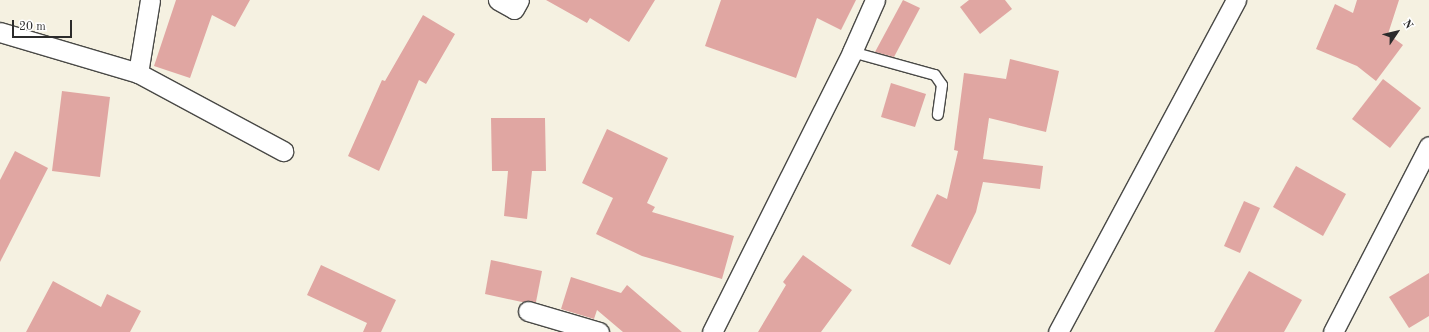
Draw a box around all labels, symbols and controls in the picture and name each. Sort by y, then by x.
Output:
scale bar [14,12,74,38]
north arrow [1377,12,1417,52]
text: N [1400,18,1414,31]
text: 20 m [19,21,46,33]

